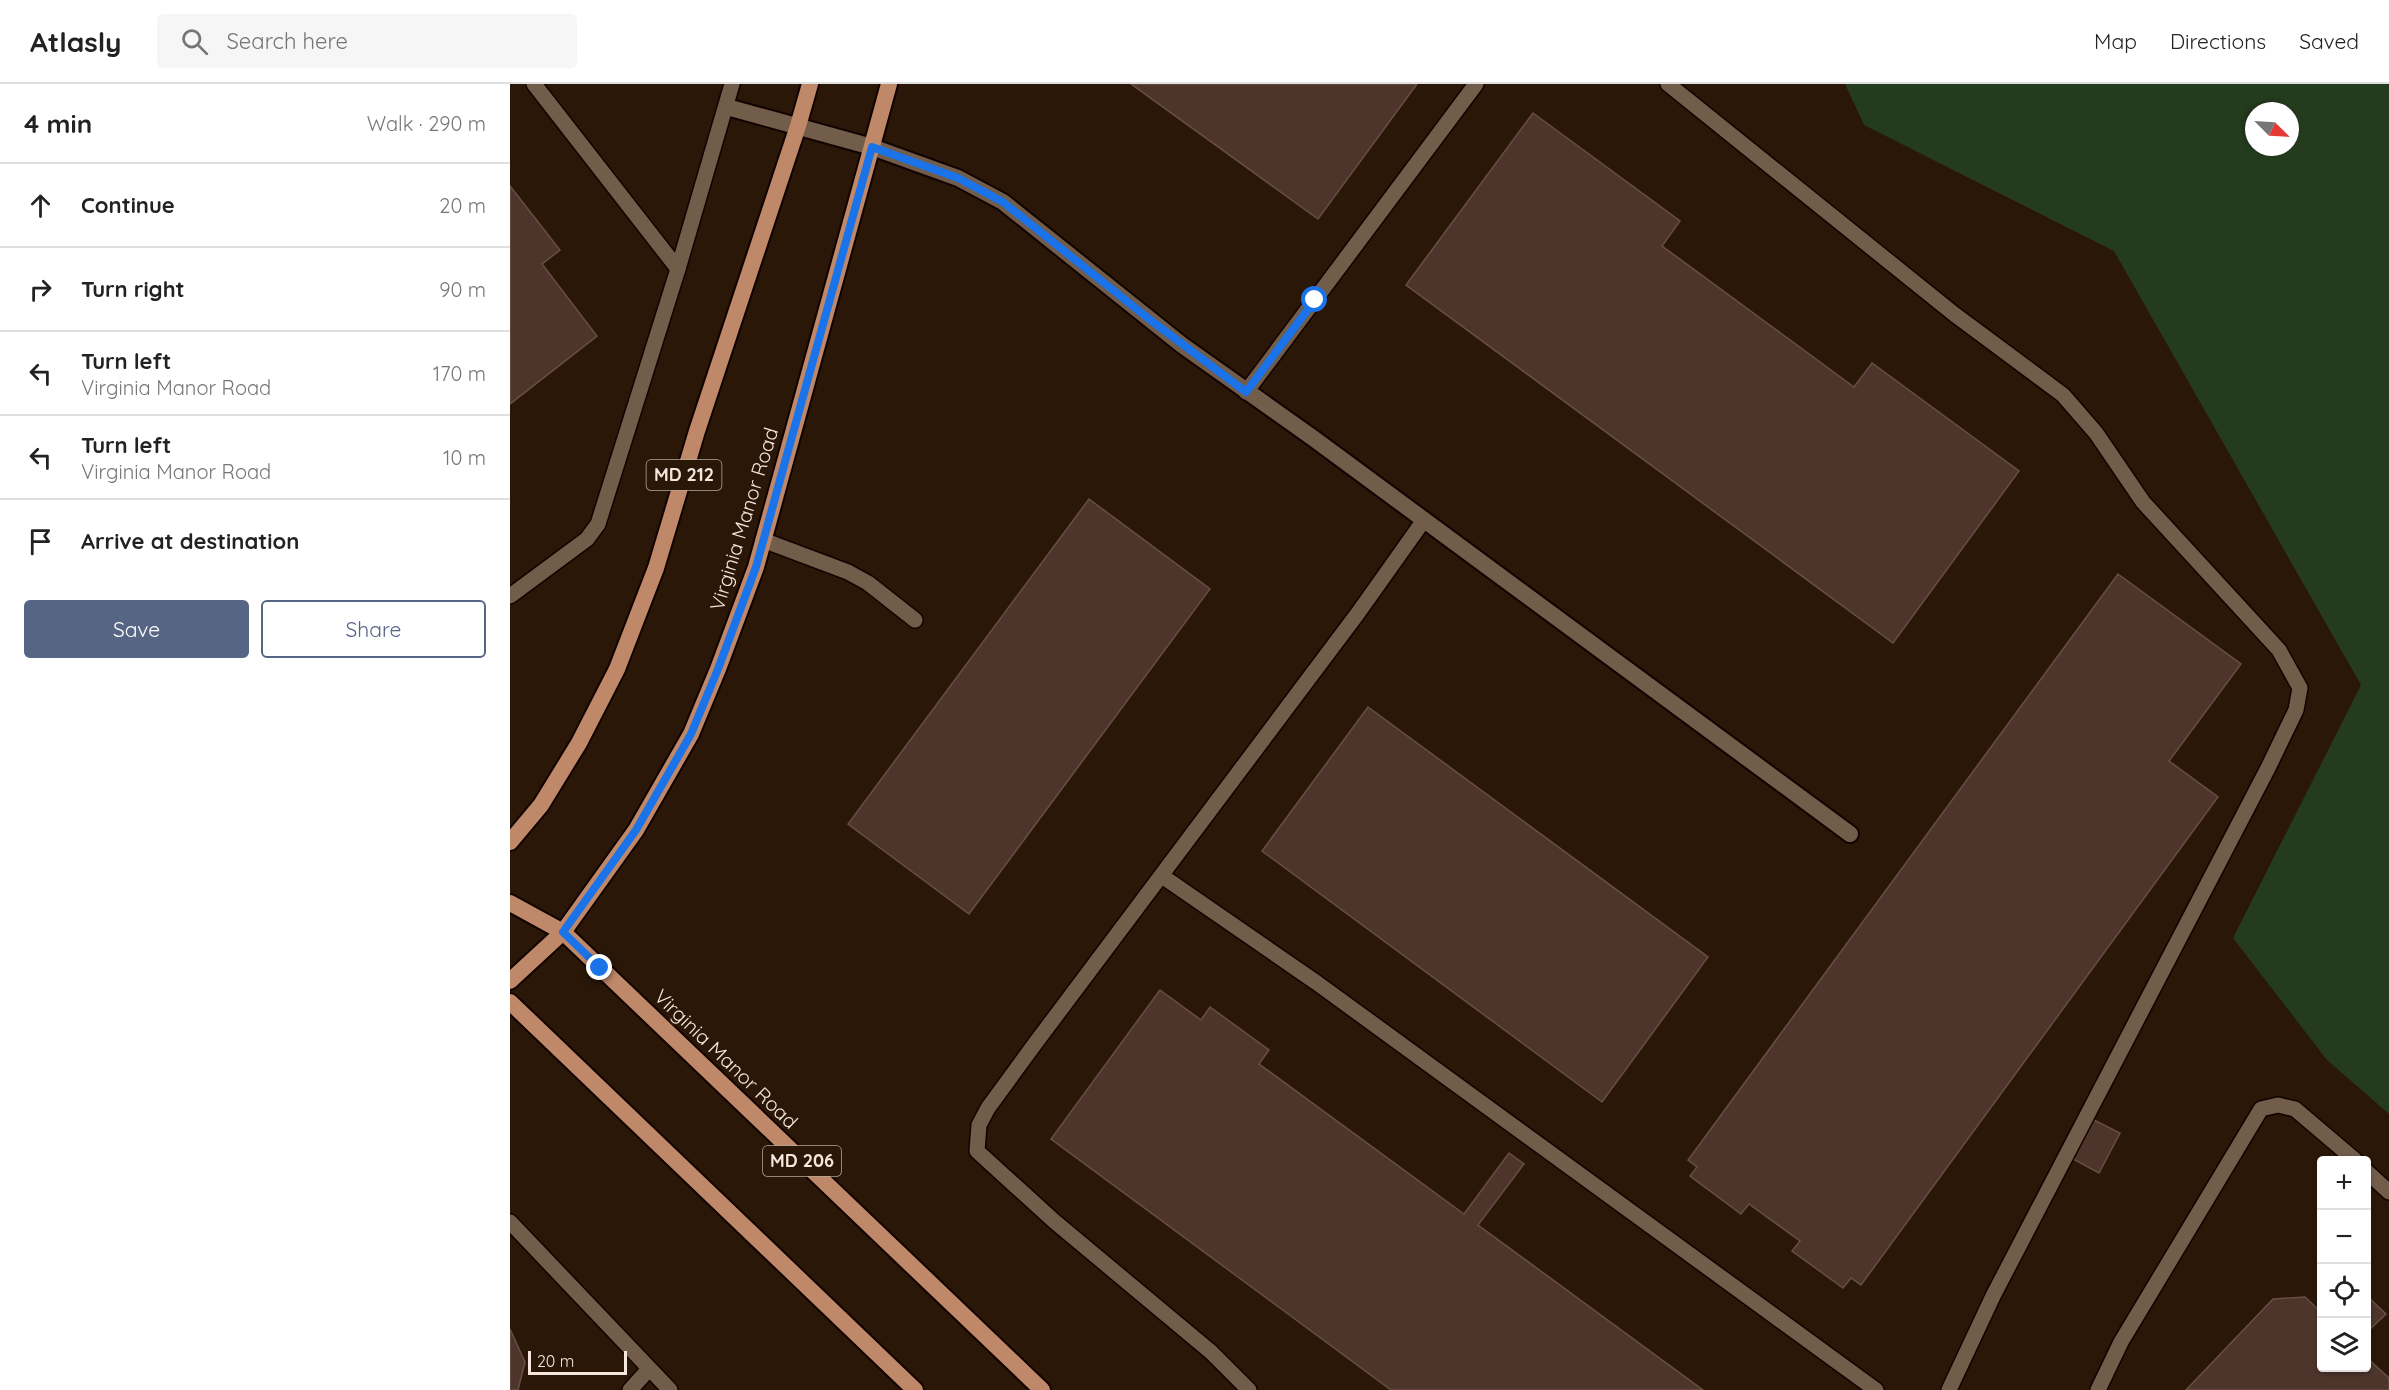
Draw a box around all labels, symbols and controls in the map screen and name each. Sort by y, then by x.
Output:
search box [157,14,577,68]
text: Atlasly [30,24,121,59]
icon: search [178,25,211,58]
text: Search here [226,27,348,55]
text: Map [2094,28,2137,54]
text: Directions [2170,28,2266,54]
text: Saved [2299,28,2359,54]
north arrow [2245,102,2299,156]
text: 4 min [24,107,92,140]
text: Walk · 290 m [367,111,486,136]
icon: ahead [24,189,57,222]
text: Continue [81,191,175,219]
text: 20 m [439,193,486,218]
icon: right [24,273,57,306]
text: Turn right [81,275,185,303]
text: 90 m [439,277,486,302]
route start [1301,286,1327,312]
text: Turn left [81,347,171,375]
icon: left [24,357,57,390]
text: 170 m [433,361,486,386]
text: Virginia Manor Road [81,375,271,400]
street label: Virginia Manor Road [704,424,783,613]
text: Turn left [81,431,171,459]
icon: left [24,441,57,474]
text: 10 m [443,445,486,470]
text: Virginia Manor Road [81,459,271,484]
road number: MD 212 [646,460,722,490]
icon: arrive [24,525,57,558]
text: Arrive at destination [81,527,299,555]
button: Save [24,600,249,658]
button: Share [261,600,486,658]
route end [586,954,612,980]
street label: Virginia Manor Road [649,984,803,1134]
road number: MD 206 [763,1146,841,1176]
map controls [2317,1156,2371,1372]
button: + [2317,1156,2371,1210]
button: − [2317,1210,2371,1264]
button: locate [2317,1264,2371,1318]
button: layers [2317,1318,2371,1372]
scale bar [528,1348,627,1376]
text: 20 m [537,1351,574,1371]

